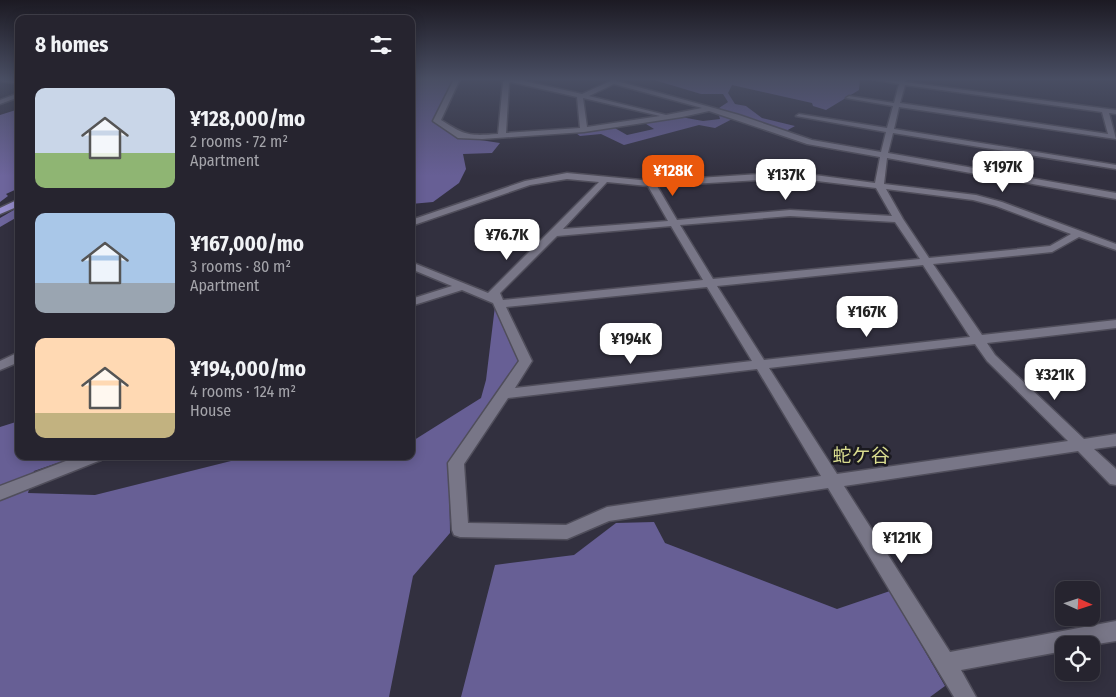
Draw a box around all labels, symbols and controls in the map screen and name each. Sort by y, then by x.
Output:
icon: filters [367,31,395,59]
text: 8 homes [35,32,109,58]
text: ¥128,000/mo [190,106,305,132]
icon: home [75,108,135,168]
text: 2 rooms · 72 m² [190,132,288,151]
pin: ¥197K [968,150,1038,193]
text: Apartment [190,151,259,170]
pin: ¥128K [638,154,708,197]
text: ¥197K [984,157,1022,176]
pin: ¥137K [751,158,821,201]
text: ¥128K [653,161,693,180]
text: ¥137K [767,165,805,184]
pin: ¥76.7K [466,218,548,261]
text: ¥76.7K [486,225,528,244]
text: ¥167,000/mo [190,231,304,257]
icon: home [75,233,135,293]
text: 3 rooms · 80 m² [190,257,291,276]
text: Apartment [190,276,259,295]
pin: ¥167K [832,296,902,338]
text: ¥167K [848,302,886,321]
pin: ¥194K [596,322,666,365]
text: ¥194K [611,329,651,348]
text: ¥194,000/mo [190,356,306,382]
icon: home [75,358,135,418]
pin: ¥321K [1020,358,1090,401]
text: ¥321K [1036,365,1074,384]
text: 4 rooms · 124 m² [190,382,296,401]
text: House [190,401,231,420]
district label: 蛇ケ谷 [832,444,890,467]
pin: ¥121K [867,522,937,564]
text: ¥121K [883,528,921,547]
north arrow [1055,581,1100,626]
map controls [1055,581,1100,681]
button: locate [1055,636,1100,681]

